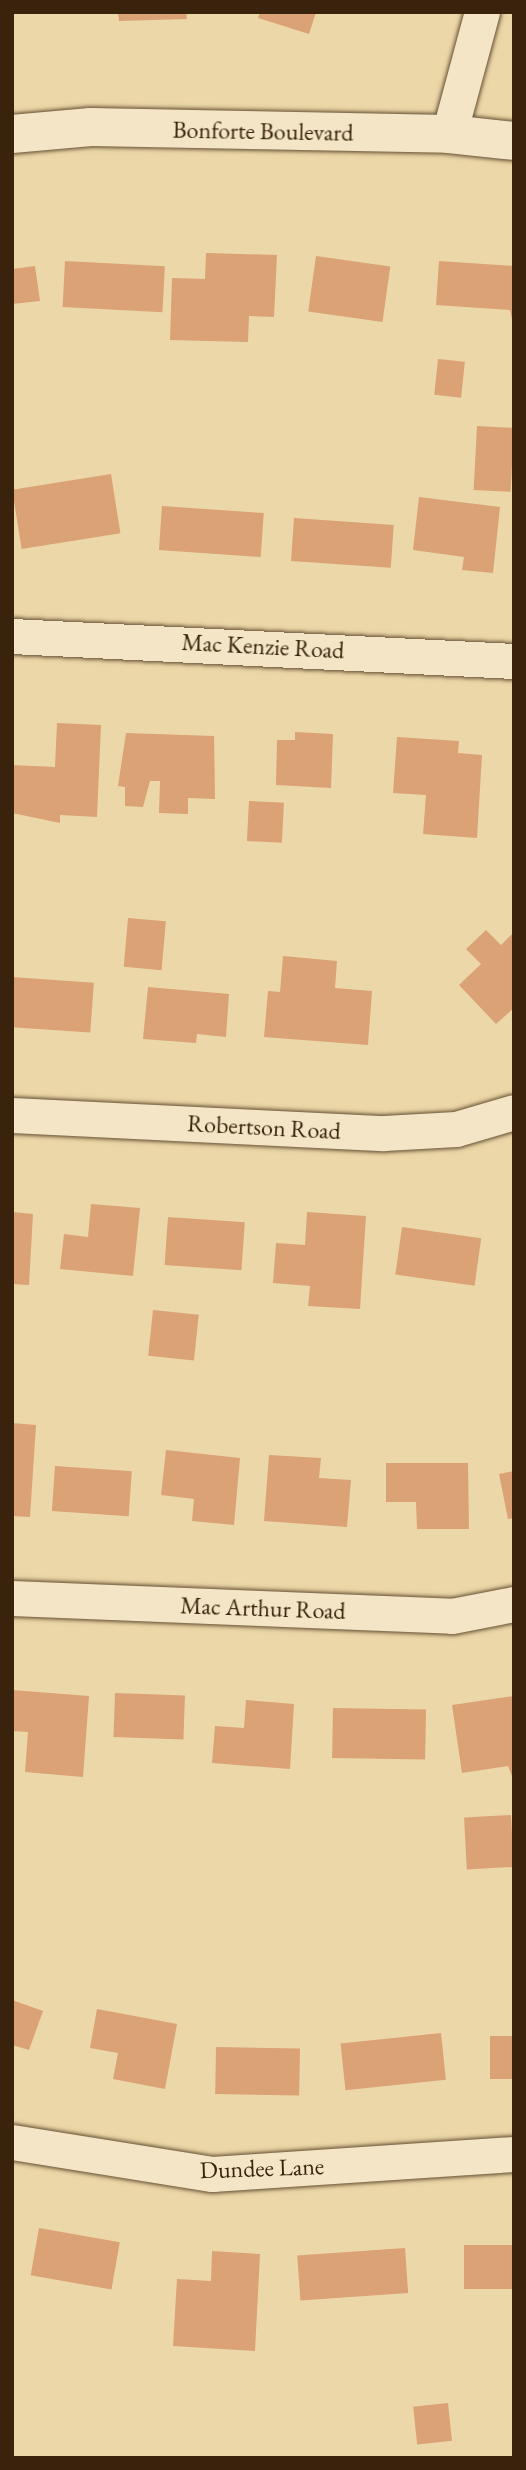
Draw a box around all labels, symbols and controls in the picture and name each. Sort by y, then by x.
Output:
street label: Bonforte Boulevard [172,115,354,147]
street label: Mac Kenzie Road [181,627,345,665]
street label: Robertson Road [187,1109,341,1145]
street label: Mac Arthur Road [180,1591,346,1625]
street label: Dundee Lane [199,2151,325,2185]

